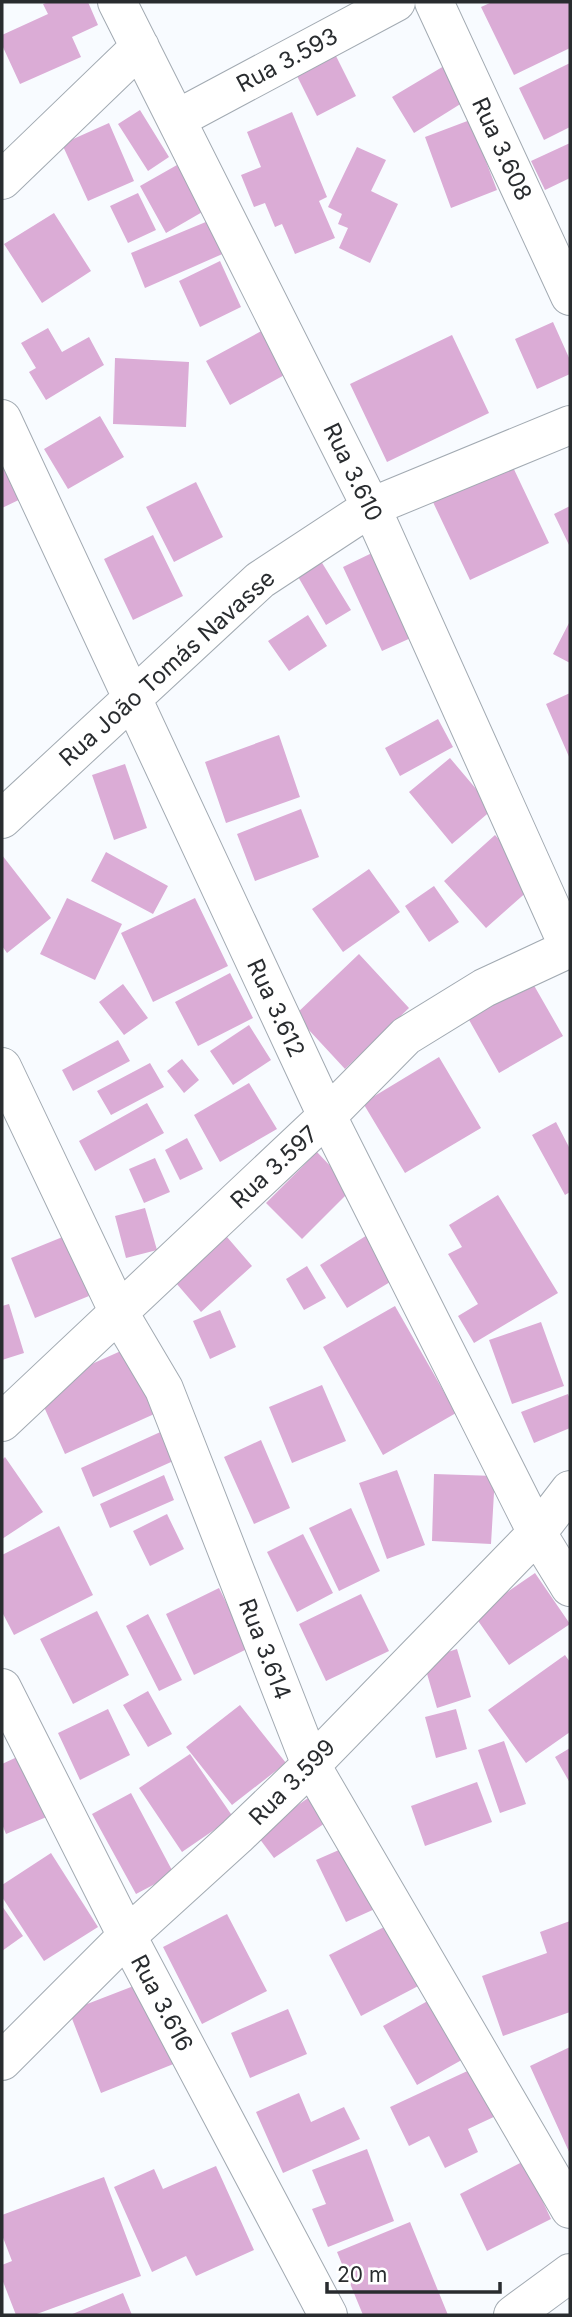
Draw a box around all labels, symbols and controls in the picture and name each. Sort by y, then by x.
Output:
street label: Rua 3.593 [232,22,342,98]
street label: Rua 3.608 [466,93,538,205]
street label: Rua 3.610 [317,418,389,526]
street label: Rua João Tomás Navasse [54,564,280,772]
street label: Rua 3.612 [241,954,311,1062]
street label: Rua 3.597 [225,1120,323,1214]
street label: Rua 3.614 [233,1595,297,1703]
street label: Rua 3.599 [243,1733,341,1831]
street label: Rua 3.616 [125,1950,199,2056]
scale bar [327,2250,500,2294]
text: 20 m [337,2262,387,2287]

